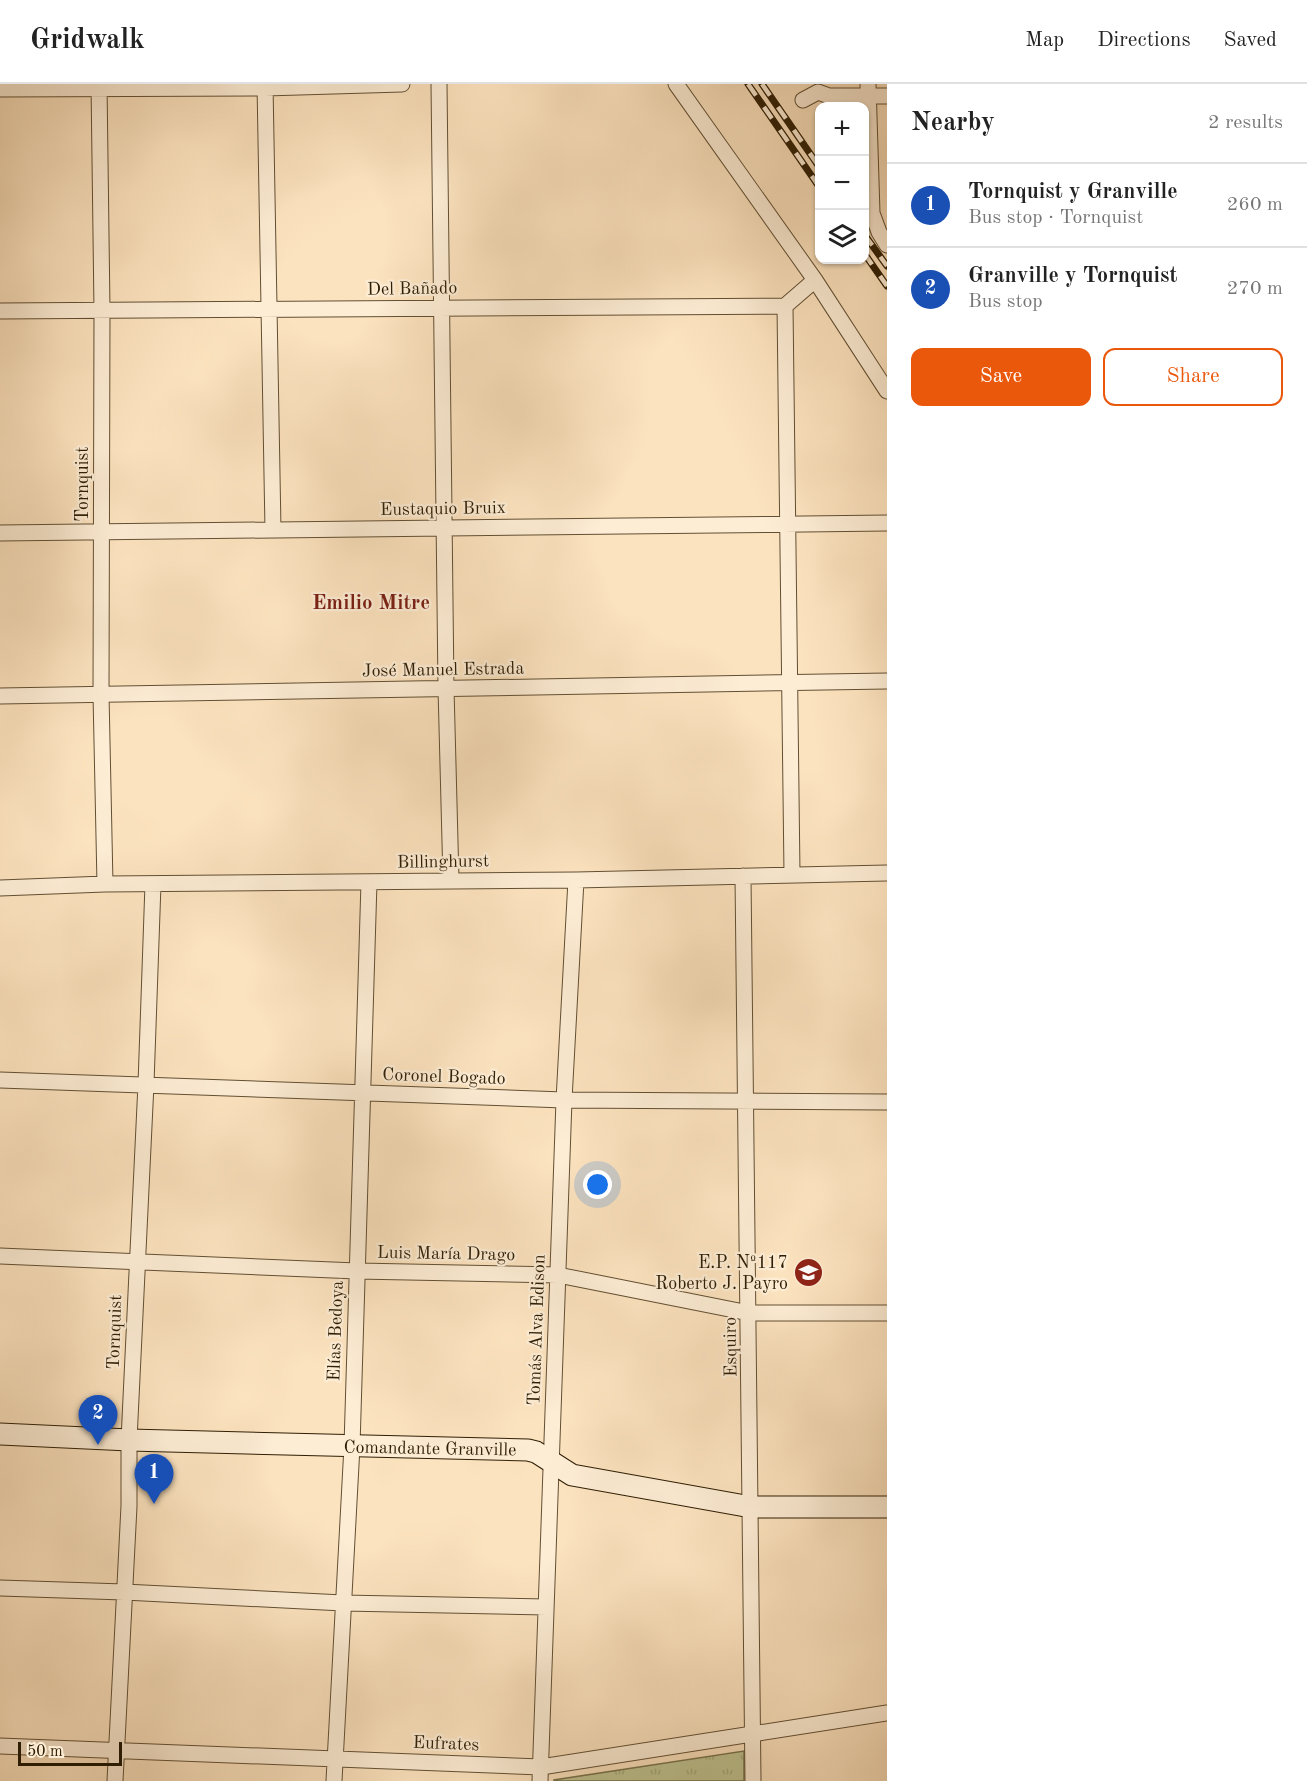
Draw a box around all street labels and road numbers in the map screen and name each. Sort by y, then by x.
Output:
street label: Del Bañado [367,279,457,299]
street label: Tornquist [74,446,92,522]
street label: Eustaquio Bruix [380,499,506,519]
street label: José Manuel Estrada [362,660,524,680]
street label: Billinghurst [397,852,489,872]
street label: Coronel Bogado [382,1066,506,1088]
street label: Luis María Drago [377,1244,515,1264]
street label: Tomás Alva Edison [525,1254,549,1406]
street label: Elías Bedoya [325,1280,347,1382]
street label: Tornquist [105,1294,125,1370]
street label: Esquiro [721,1317,741,1377]
street label: Comandante Granville [343,1438,517,1460]
street label: Eufrates [412,1734,480,1754]

